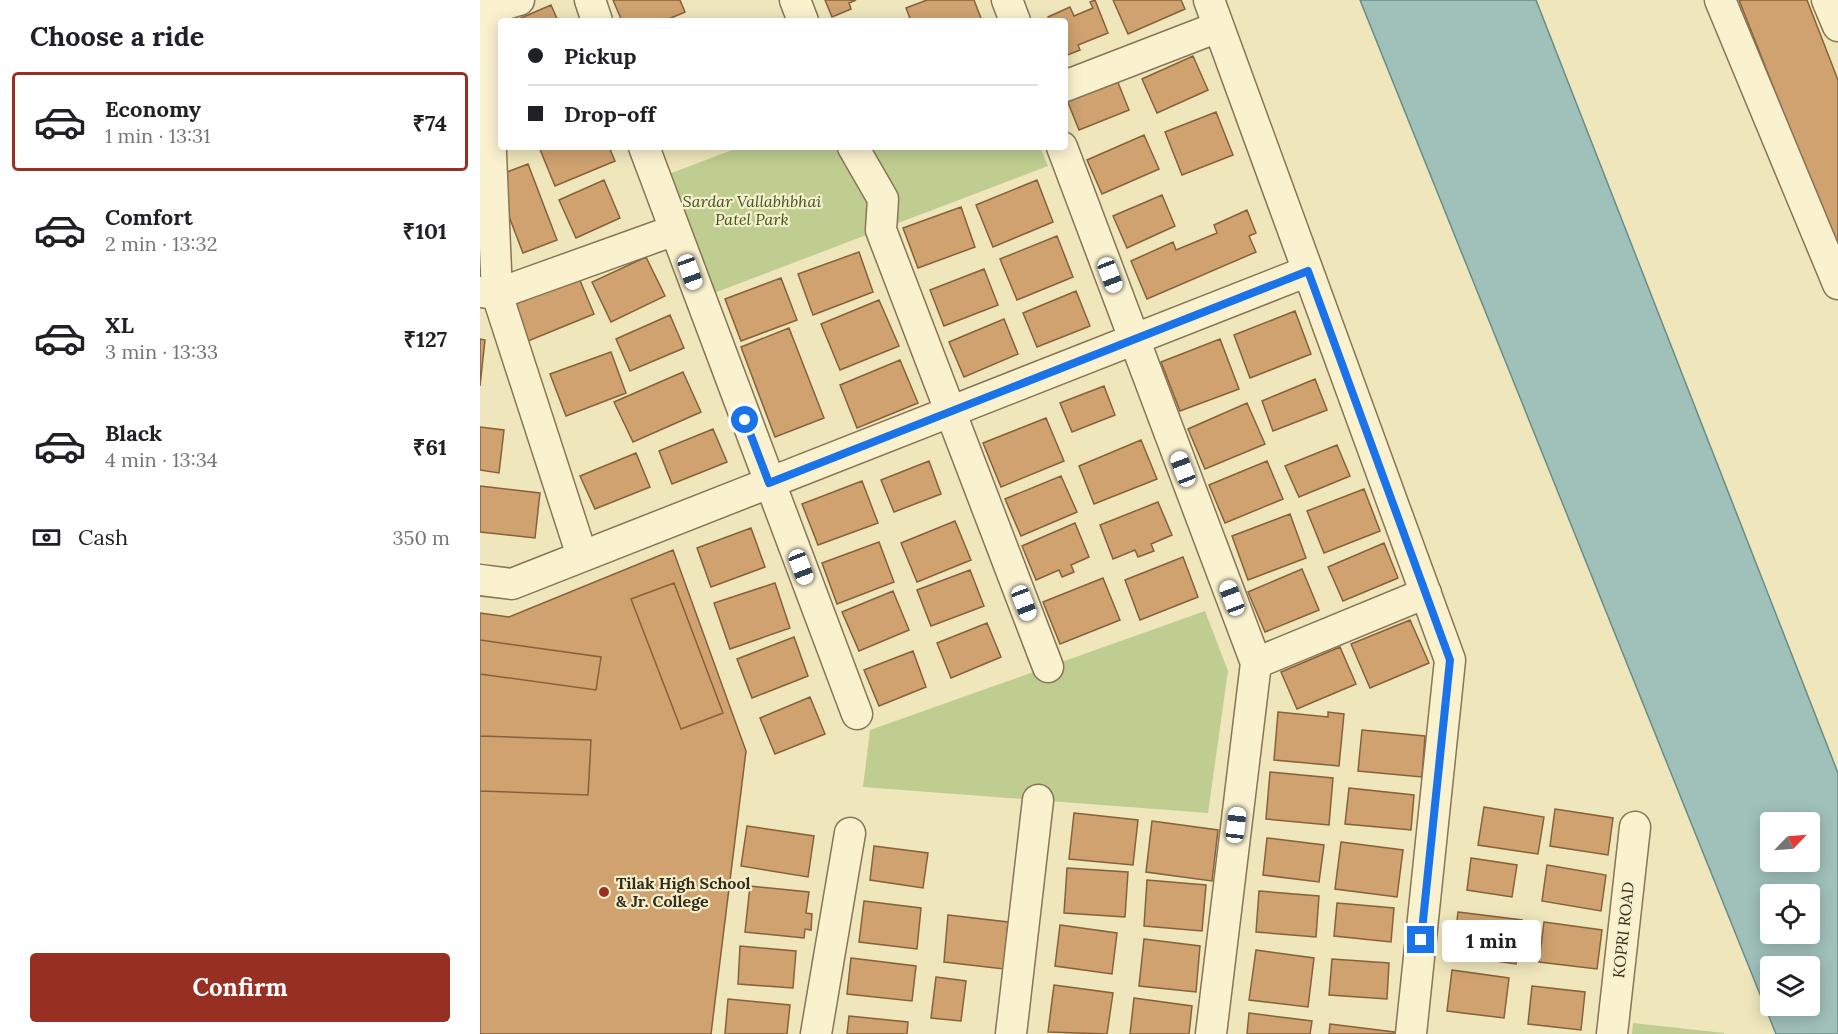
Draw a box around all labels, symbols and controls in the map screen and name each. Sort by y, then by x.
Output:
text: Choose a ride [30,19,204,53]
text: Pickup [564,42,637,70]
icon: car [33,95,87,149]
text: Economy [105,95,201,123]
text: Drop-off [564,100,656,128]
text: ₹74 [412,109,447,137]
text: 1 min · 13:31 [105,123,211,148]
park label: Sardar Vallabhbhai Patel Park [683,191,821,229]
icon: car [33,203,87,257]
text: Comfort [105,203,193,231]
text: ₹101 [403,217,447,245]
text: 2 min · 13:32 [105,231,217,256]
car [675,252,705,292]
car [1095,255,1125,295]
icon: car [33,311,87,365]
text: XL [105,311,134,339]
text: ₹127 [403,325,447,353]
text: 3 min · 13:33 [105,339,218,364]
route start [731,406,758,433]
icon: car [33,419,87,473]
text: Black [105,419,162,447]
text: ₹61 [413,433,447,461]
text: 4 min · 13:34 [105,447,218,472]
car [1168,449,1198,489]
icon: cash [30,521,63,554]
text: Cash [78,523,128,551]
text: 350 m [392,525,450,550]
car [786,547,816,587]
car [1217,578,1247,618]
car [1009,583,1039,623]
car [1225,806,1247,844]
north arrow [1760,812,1820,872]
map controls [1760,812,1820,1016]
place label: Tilak High School & Jr. College [616,873,750,911]
street label: KOPRI ROAD [1608,881,1638,979]
button: locate [1760,884,1820,944]
marker: Tilak High School & Jr. College [597,885,611,899]
callout: 1 min [1442,919,1541,961]
route end [1407,926,1434,953]
text: 1 min [1466,928,1517,953]
button: Confirm [30,953,450,1022]
button: layers [1760,956,1820,1016]

